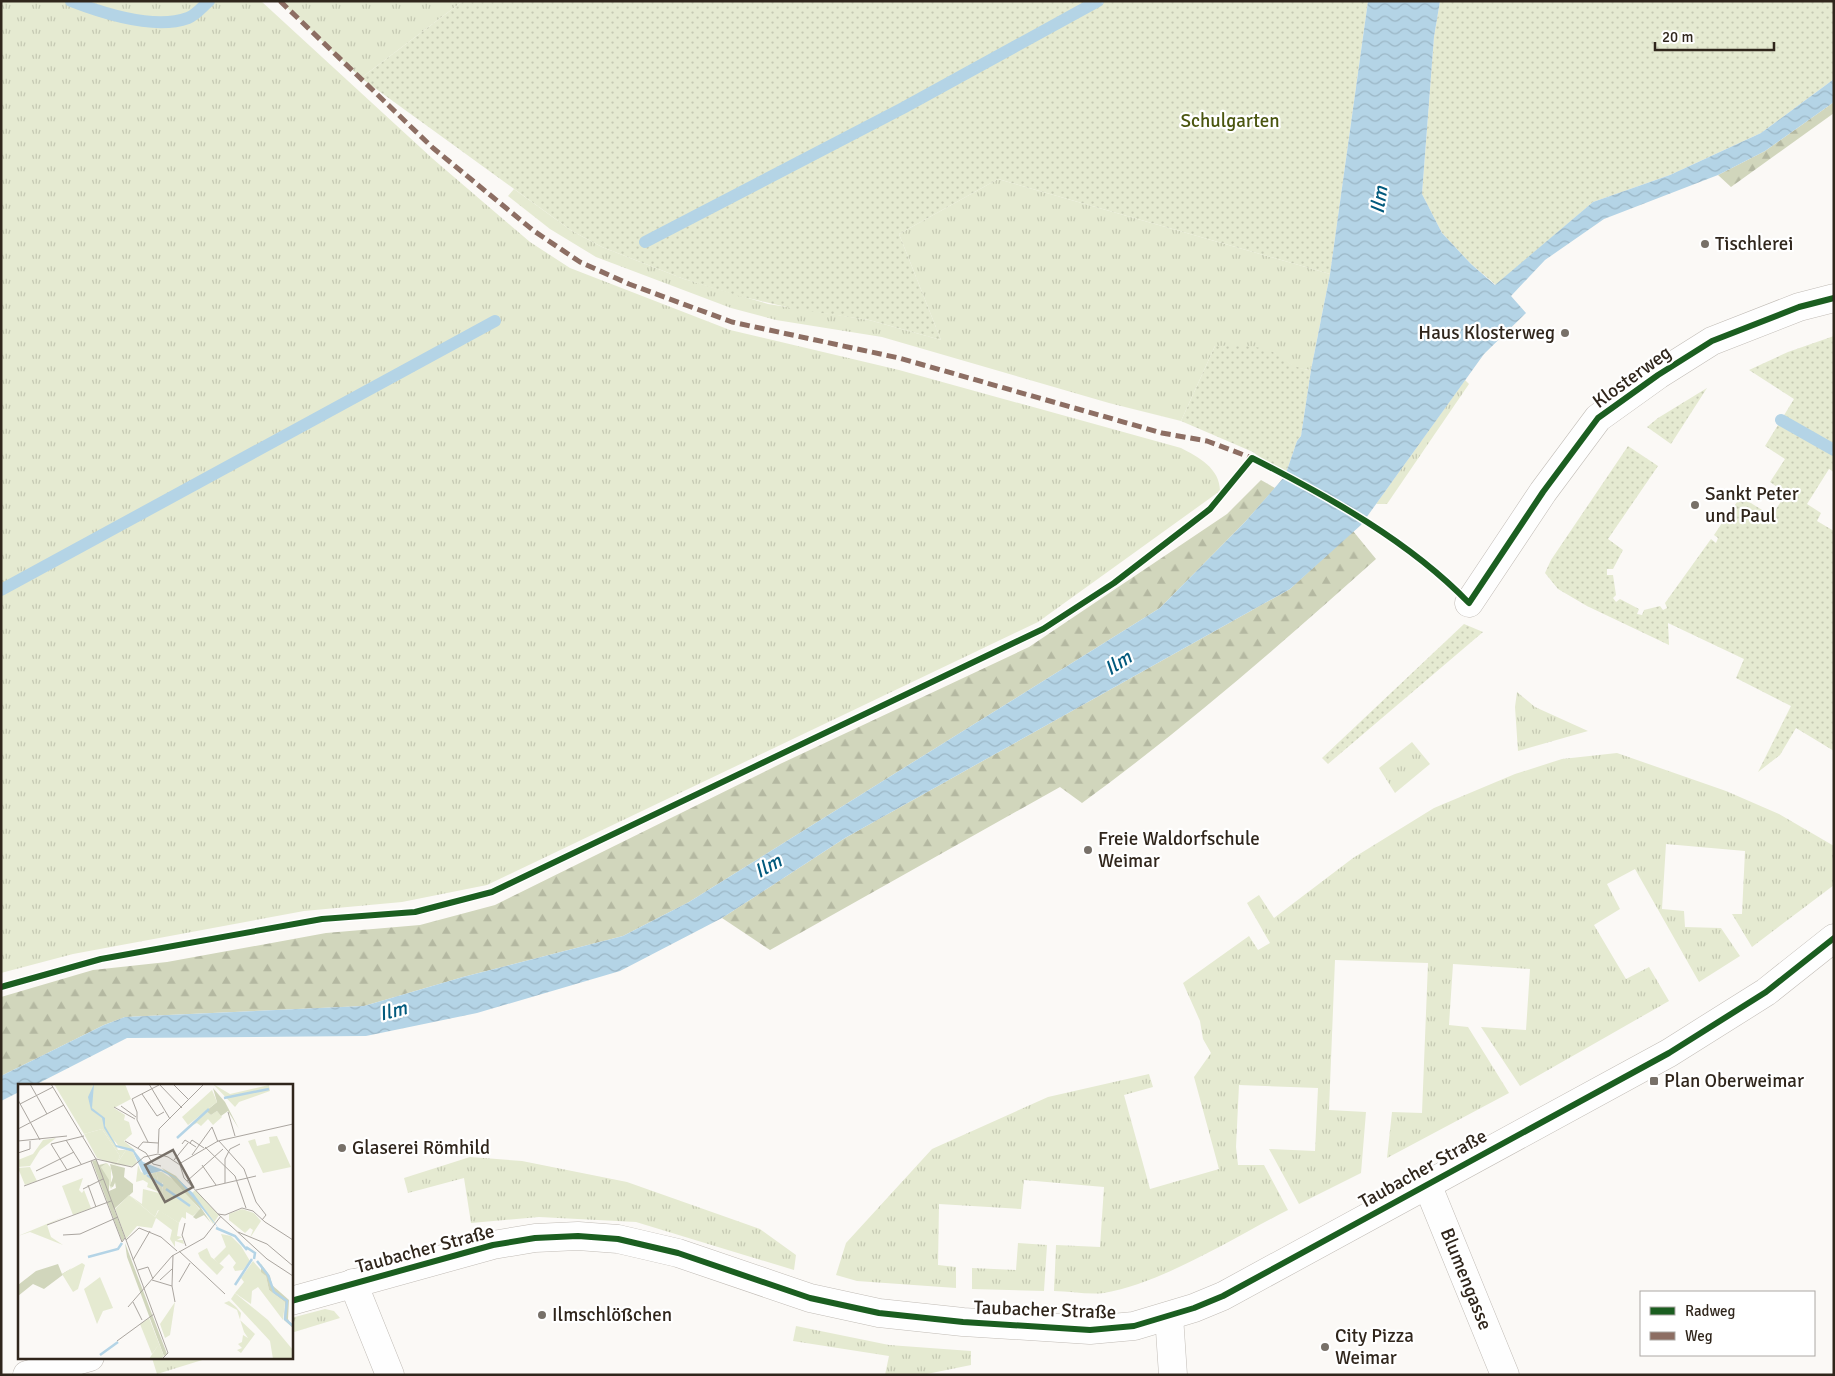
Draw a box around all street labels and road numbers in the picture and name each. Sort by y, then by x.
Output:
street label: Klosterweg [1588,340,1676,414]
street label: Taubacher Straße [1355,1124,1491,1214]
street label: Taubacher Straße [353,1219,497,1279]
street label: Blumengasse [1435,1224,1497,1334]
street label: Taubacher Straße [973,1296,1117,1324]

